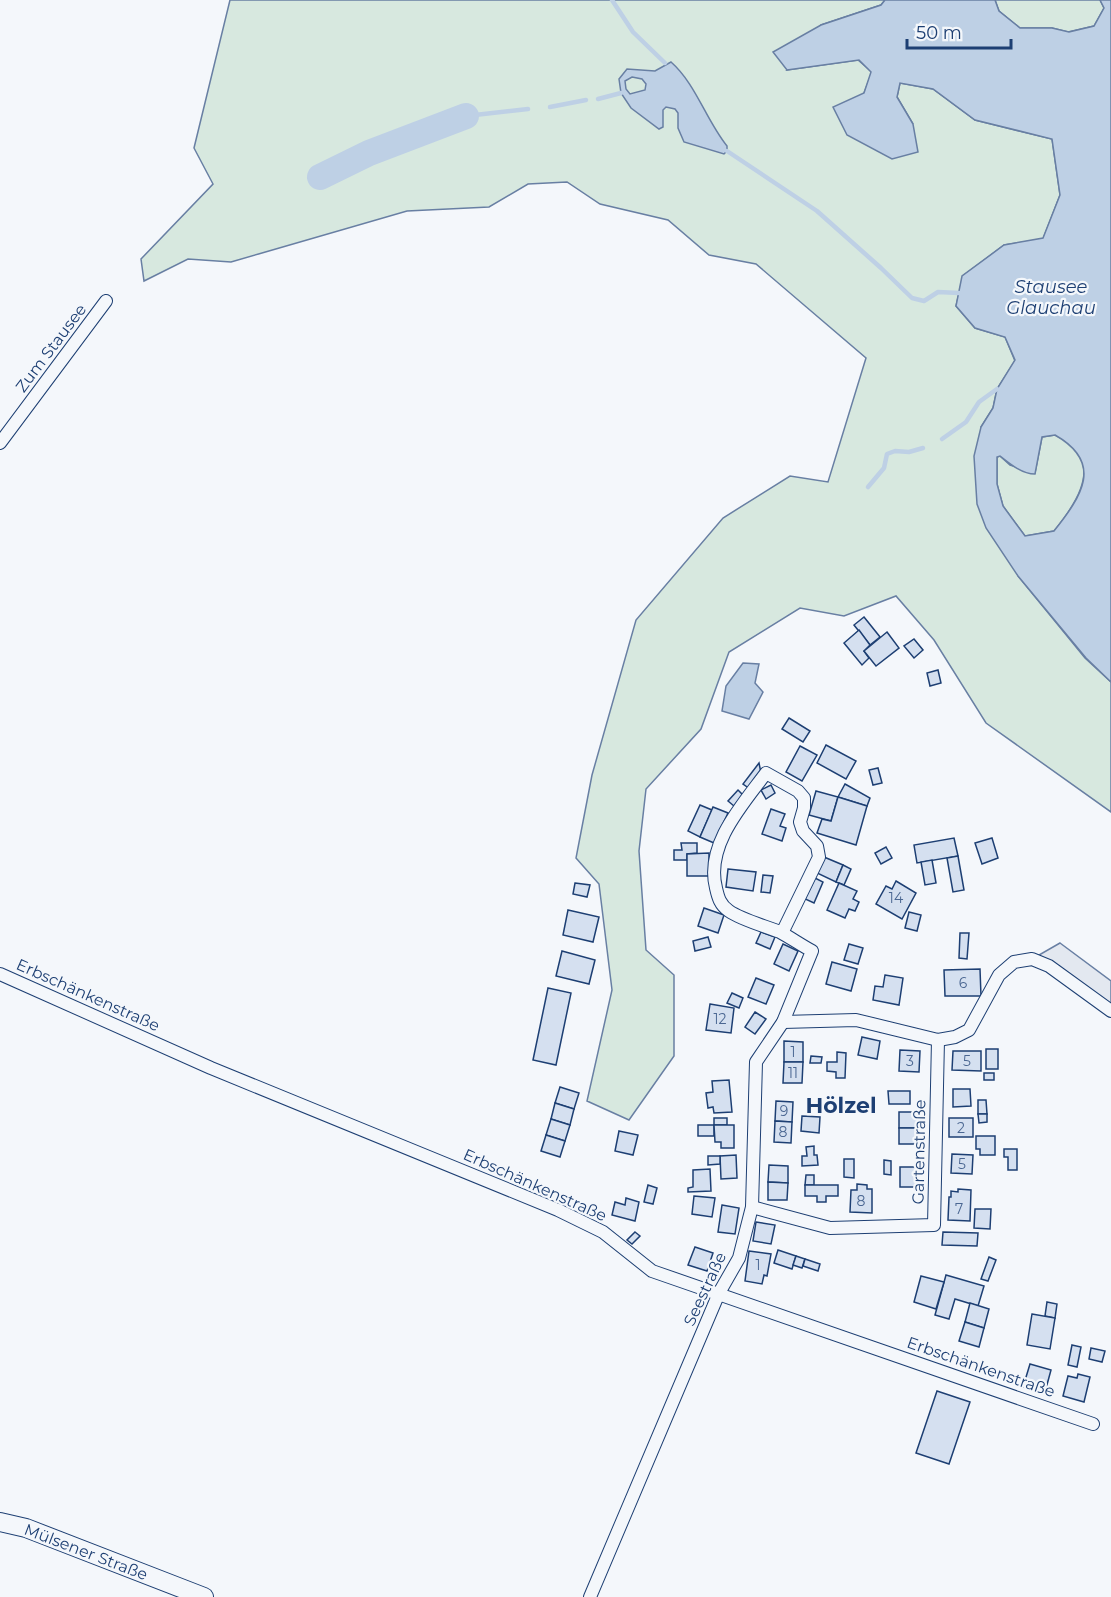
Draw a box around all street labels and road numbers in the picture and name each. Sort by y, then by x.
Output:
street label: Zum Stausee [12,300,90,396]
street label: Erbschänkenstraße [13,955,163,1035]
street label: Gartenstraße [909,1099,929,1205]
street label: Erbschänkenstraße [460,1145,610,1225]
street label: Seestraße [680,1249,730,1329]
street label: Erbschänkenstraße [905,1333,1057,1401]
street label: Mülsener Straße [22,1520,150,1584]

